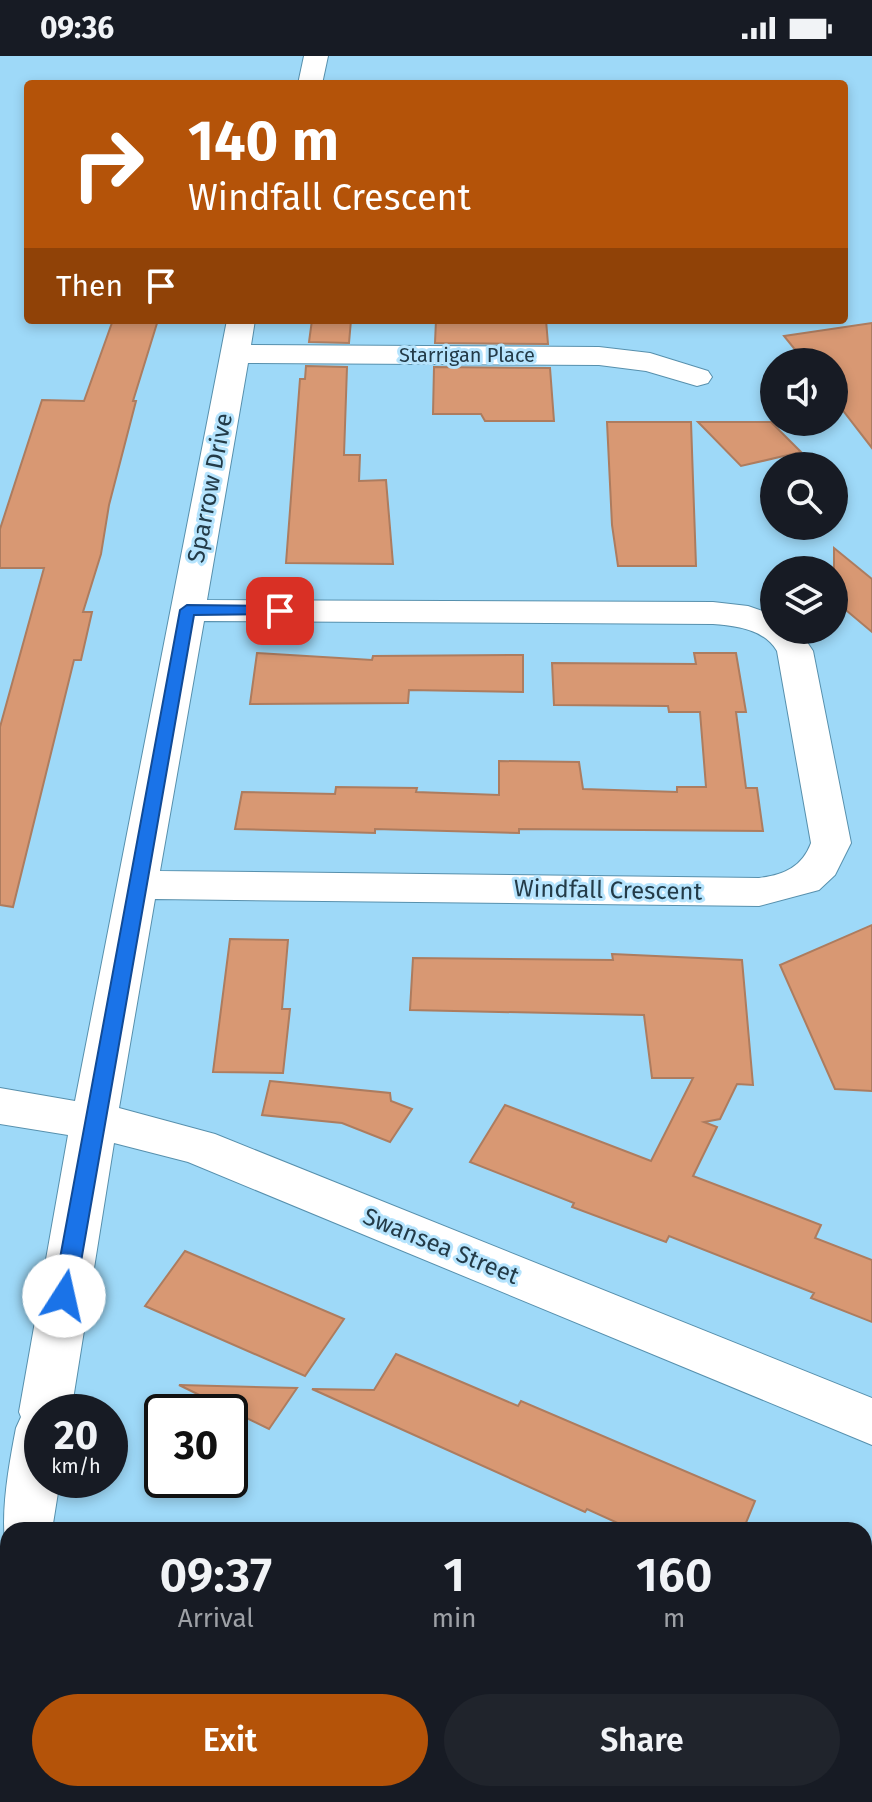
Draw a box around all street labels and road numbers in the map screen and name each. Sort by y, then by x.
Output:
street label: Starrigan Place [399,343,535,367]
street label: Sparrow Drive [182,411,238,565]
street label: Windfall Crescent [514,874,703,906]
street label: Swansea Street [359,1202,523,1290]

